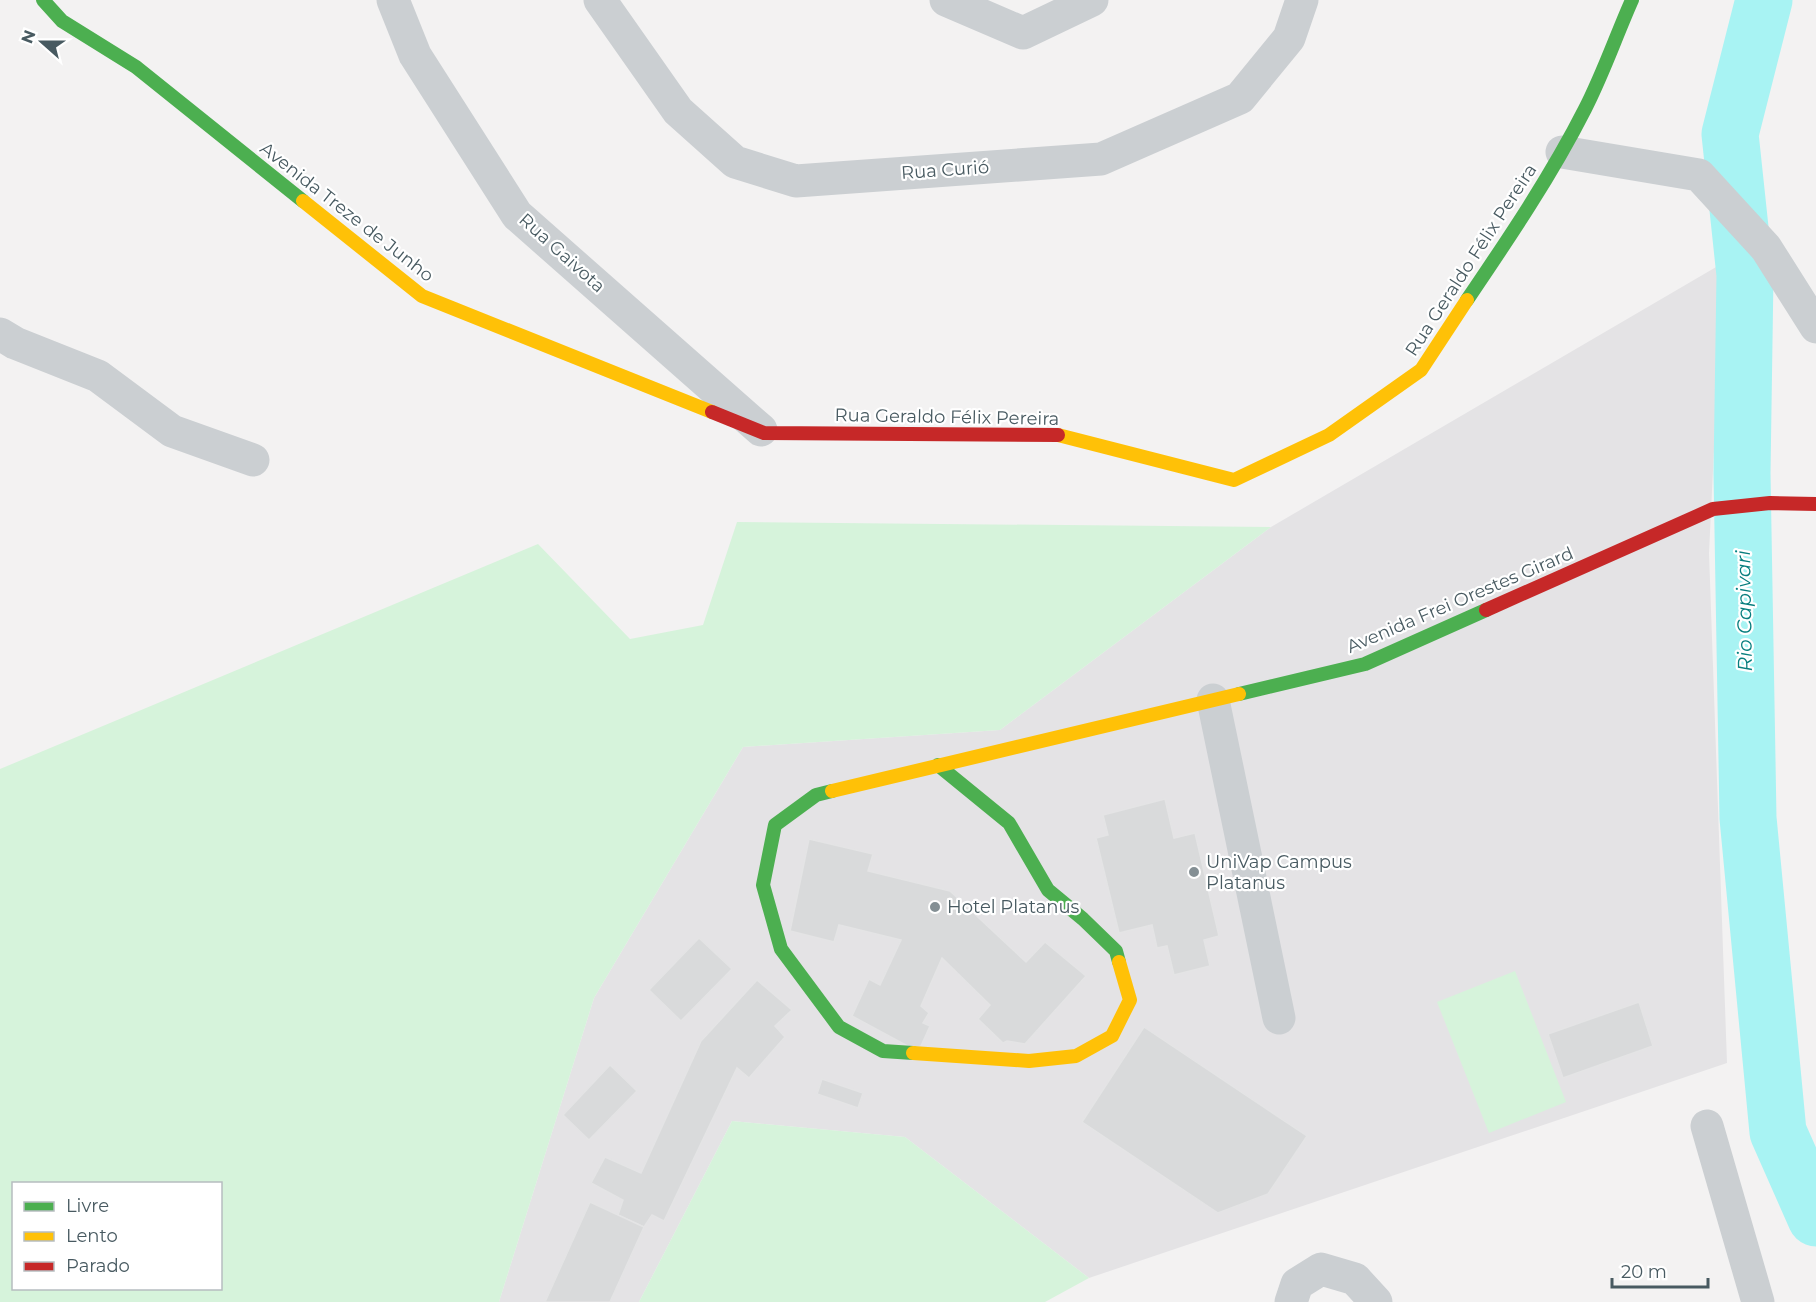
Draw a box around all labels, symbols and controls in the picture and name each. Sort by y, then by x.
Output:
north arrow [12,12,72,72]
text: N [17,27,40,46]
street label: Avenida Treze de Junho [256,137,438,287]
street label: Rua Curió [900,156,990,184]
street label: Rua Geraldo Félix Pereira [1401,160,1541,360]
street label: Rua Gaivota [514,209,610,297]
street label: Rua Geraldo Félix Pereira [834,404,1060,430]
street label: Avenida Frei Orestes Girard [1343,542,1577,658]
water label: Rio Capivari [1731,549,1757,672]
place label: UniVap Campus Platanus [1206,851,1352,894]
marker: UniVap Campus Platanus [1187,865,1201,879]
place label: Hotel Platanus [947,896,1080,918]
marker: Hotel Platanus [928,900,942,914]
legend [12,1182,222,1290]
text: Livre [66,1195,109,1217]
text: Lento [66,1225,118,1247]
scale bar [1612,1251,1708,1289]
text: Parado [66,1255,130,1277]
text: 20 m [1621,1261,1667,1283]

